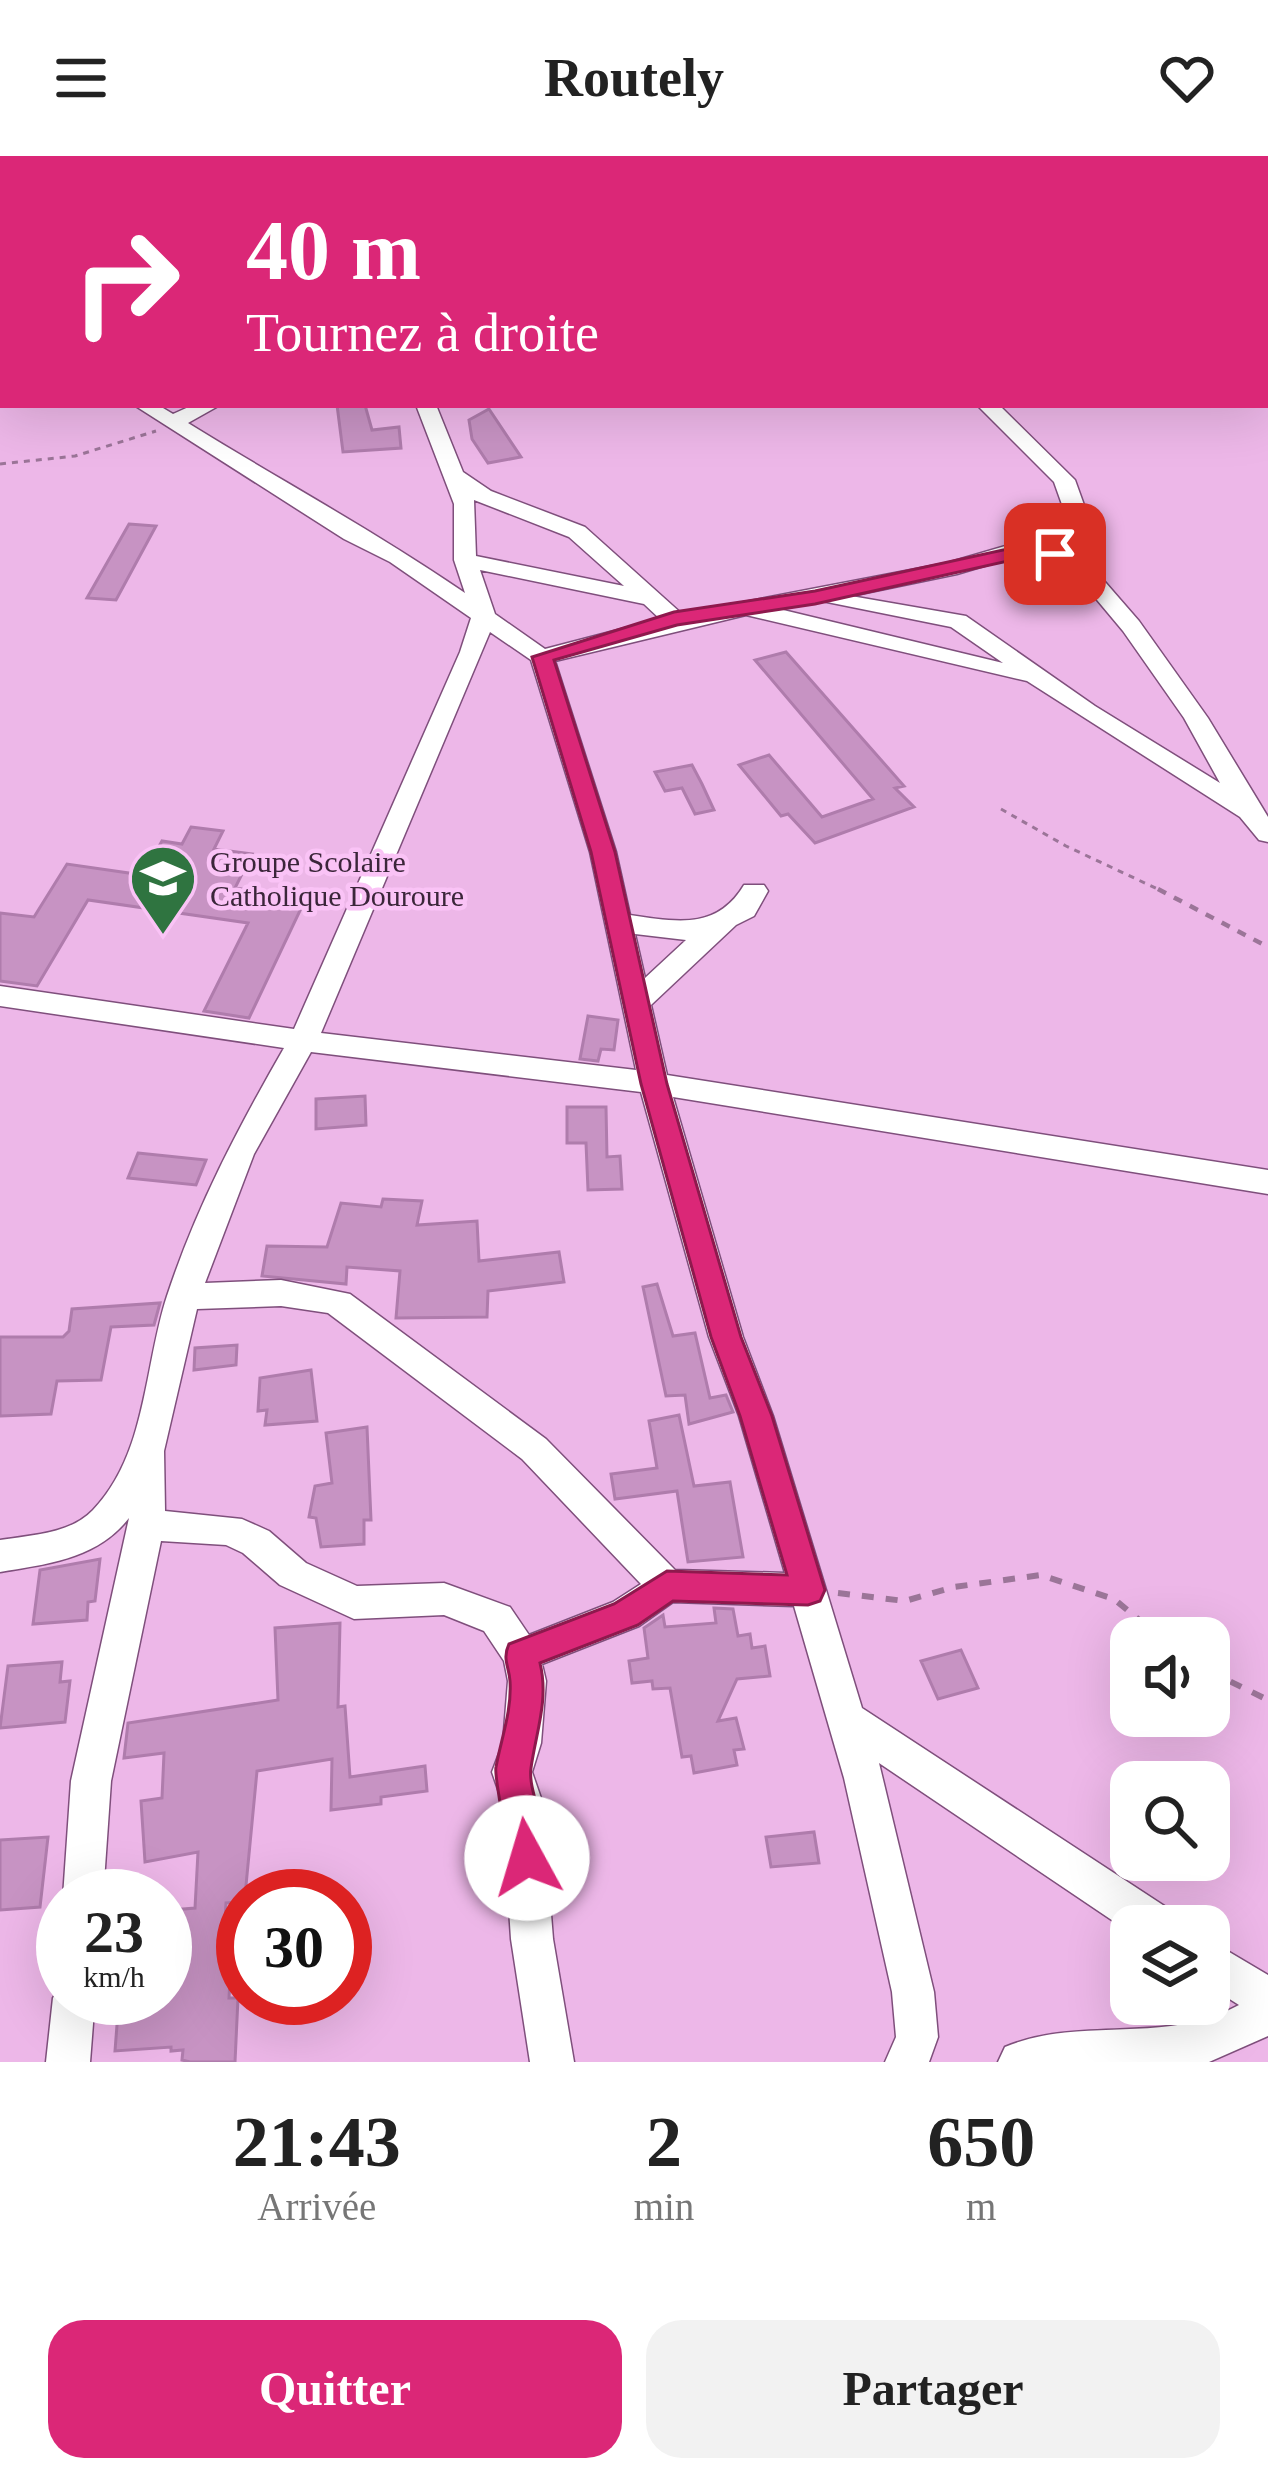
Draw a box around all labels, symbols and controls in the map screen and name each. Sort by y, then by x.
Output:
icon: menu [48,45,114,111]
icon: heart [1154,45,1220,111]
text: Routely [544,48,724,108]
icon: right [48,204,204,360]
text: 40 m [246,204,421,297]
text: Tournez à droite [246,303,599,363]
pin [1004,503,1106,605]
icon: arrive [1022,521,1088,587]
school or university icon: Groupe Scolaire Catholique Douroure [128,843,198,937]
place label: Groupe Scolaire Catholique Douroure [210,845,464,912]
map controls [1110,1617,1230,2025]
button: sound [1110,1617,1230,1737]
button: search [1110,1761,1230,1881]
position arrow [464,1795,590,1921]
speed limit sign: 30 [216,1869,372,2025]
text: 23 [84,1899,144,1965]
button: layers [1110,1905,1230,2025]
text: km/h [83,1960,145,1993]
text: 21:43 [233,2102,401,2182]
text: 2 [646,2102,682,2182]
text: 650 [927,2102,1035,2182]
text: Arrivée [257,2185,376,2228]
text: min [634,2185,694,2228]
text: m [966,2185,996,2228]
button: Quitter [48,2320,622,2458]
button: Partager [646,2320,1220,2458]

